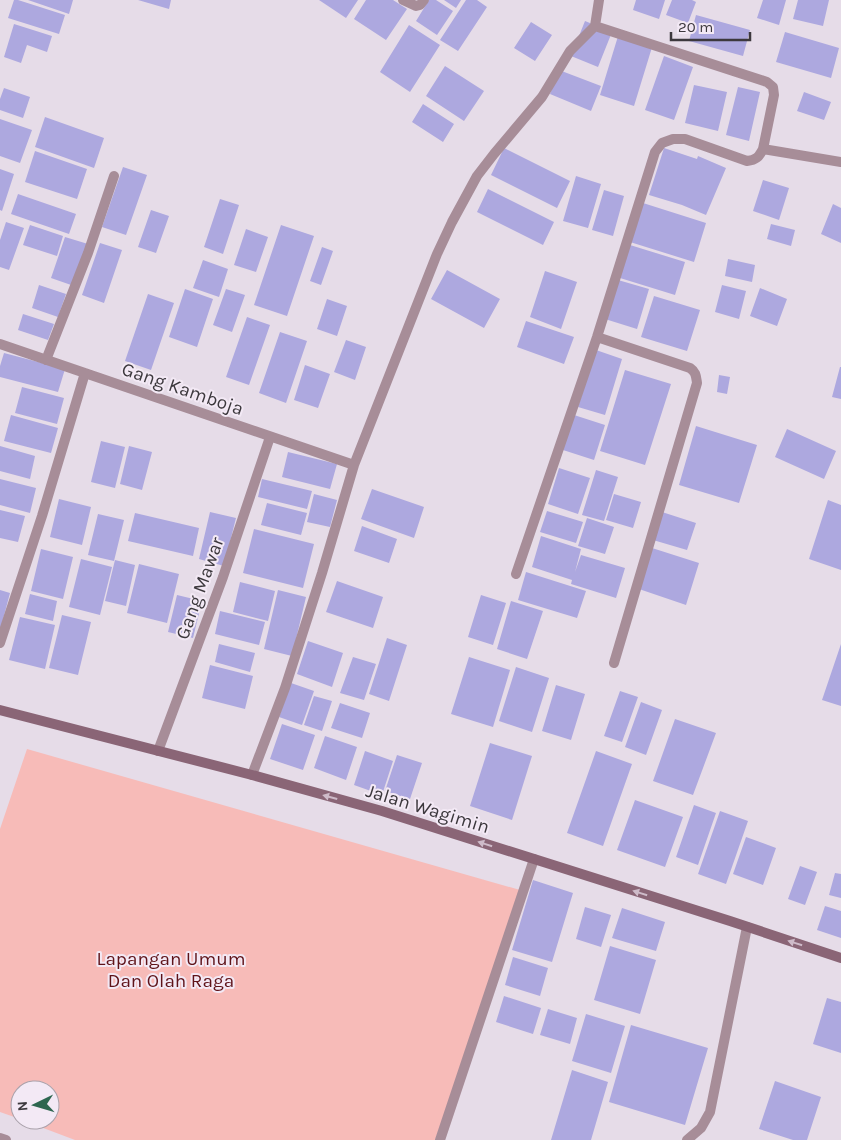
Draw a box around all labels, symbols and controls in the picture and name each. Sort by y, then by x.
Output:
scale bar [671,10,750,42]
text: 20 m [678,18,713,36]
street label: Gang Kamboja [119,358,246,420]
street label: Gang Mawar [171,534,229,642]
street label: Jalan Wagimin [363,780,492,838]
one-way arrow [322,792,337,800]
one-way arrow [477,840,492,848]
one-way arrow [632,888,647,896]
one-way arrow [787,939,802,946]
park label: Lapangan Umum Dan Olah Raga [97,948,246,992]
north arrow [10,1080,60,1130]
text: N [14,1100,31,1112]

